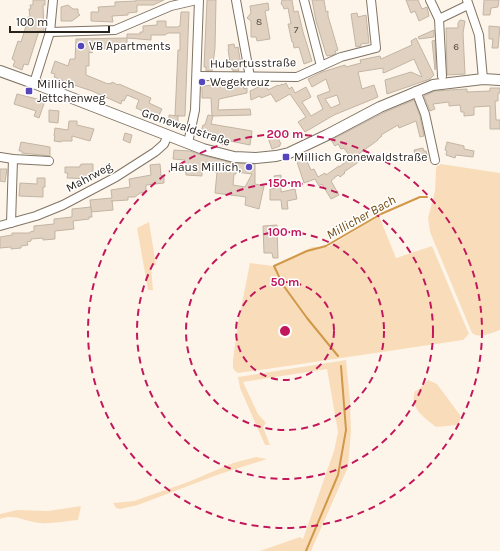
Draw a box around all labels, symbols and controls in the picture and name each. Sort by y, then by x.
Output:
scale bar [10,8,109,34]
text: 100 m [16,15,48,29]
house number: 8 [256,16,262,28]
house number: 7 [294,24,299,36]
place label: VB Apartments [89,39,171,53]
marker: VB Apartments [76,41,86,51]
house number: 6 [453,41,459,53]
street label: Hubertusstraße [210,55,296,71]
place label: Wegekreuz [210,75,270,89]
place label: Millich Jettchenweg [37,77,106,105]
marker: Wegekreuz [197,77,207,87]
marker: Millich Jettchenweg [24,86,34,96]
street label: Gronewaldstraße [140,105,232,149]
text: 200 m [267,127,303,141]
place label: Millich Gronewaldstraße [294,150,427,164]
marker: Millich Gronewaldstraße [281,152,291,162]
street label: Mahrweg [64,159,115,195]
place label: Haus Millich, [170,160,241,174]
marker: Haus Millich, [244,162,254,172]
text: 150 m [268,176,302,190]
water label: Millicher Bach [324,192,398,242]
text: 100 m [268,225,302,239]
text: 50 m [271,275,300,289]
centre of rings [278,324,292,338]

